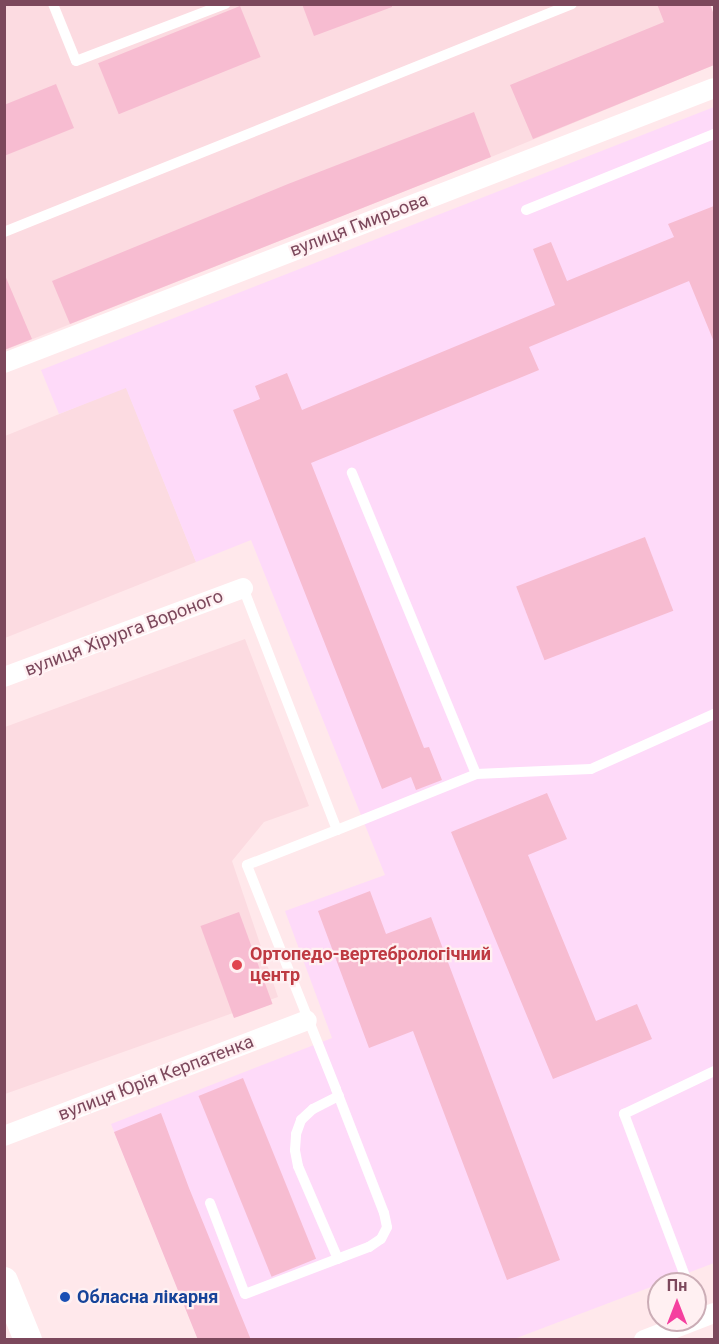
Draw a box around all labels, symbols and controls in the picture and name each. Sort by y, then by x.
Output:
street label: вулиця Гмирьова [287,189,431,261]
street label: вулиця Хірурга Вороного [22,585,226,681]
place label: Ортопедо-вертебрологічний центр [250,944,491,986]
marker: Ортопедо-вертебрологічний центр [228,956,246,974]
street label: вулиця Юрія Керпатенка [55,1031,257,1125]
north arrow [647,1272,707,1332]
text: Пн [667,1276,687,1295]
place label: Обласна лікарня [77,1286,218,1308]
marker: Обласна лікарня [58,1290,72,1304]

